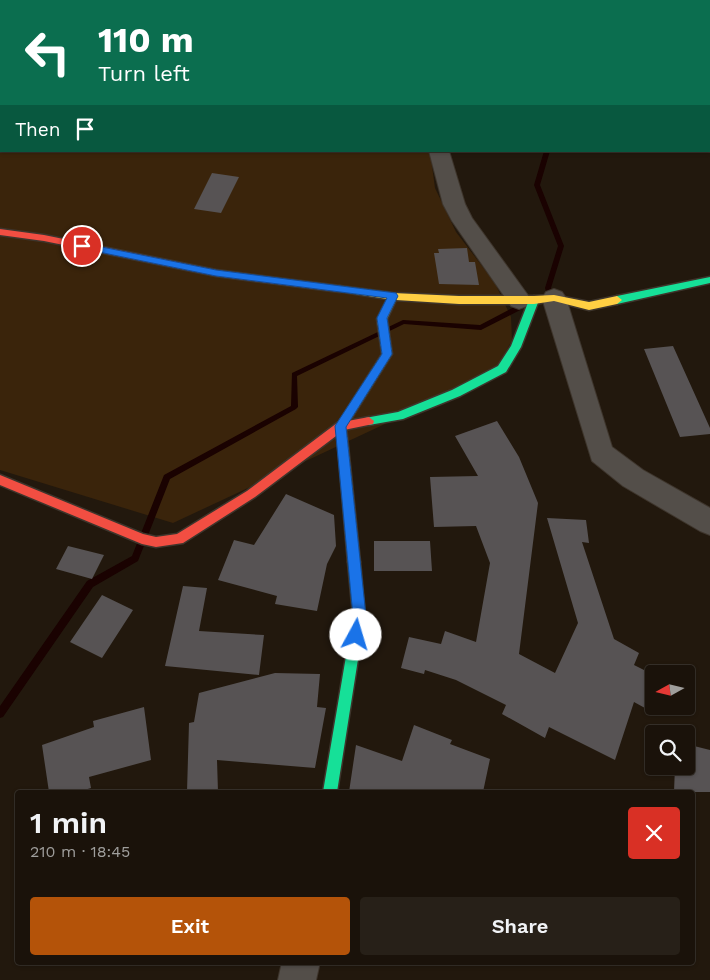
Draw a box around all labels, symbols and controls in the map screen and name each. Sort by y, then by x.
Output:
text: 110 m [98,19,194,61]
icon: left [15,20,80,85]
text: Turn left [98,61,190,86]
icon: arrive [71,115,99,143]
text: Then [15,118,61,141]
pin [61,225,103,267]
icon: arrive [68,232,96,260]
position arrow [329,608,381,660]
north arrow [645,665,695,715]
map controls [645,665,695,775]
button: search [645,725,695,775]
text: 1 min [30,805,107,840]
button: close [628,807,680,859]
text: 210 m · 18:45 [30,842,130,861]
button: Exit [30,897,350,955]
button: Share [360,897,680,955]

